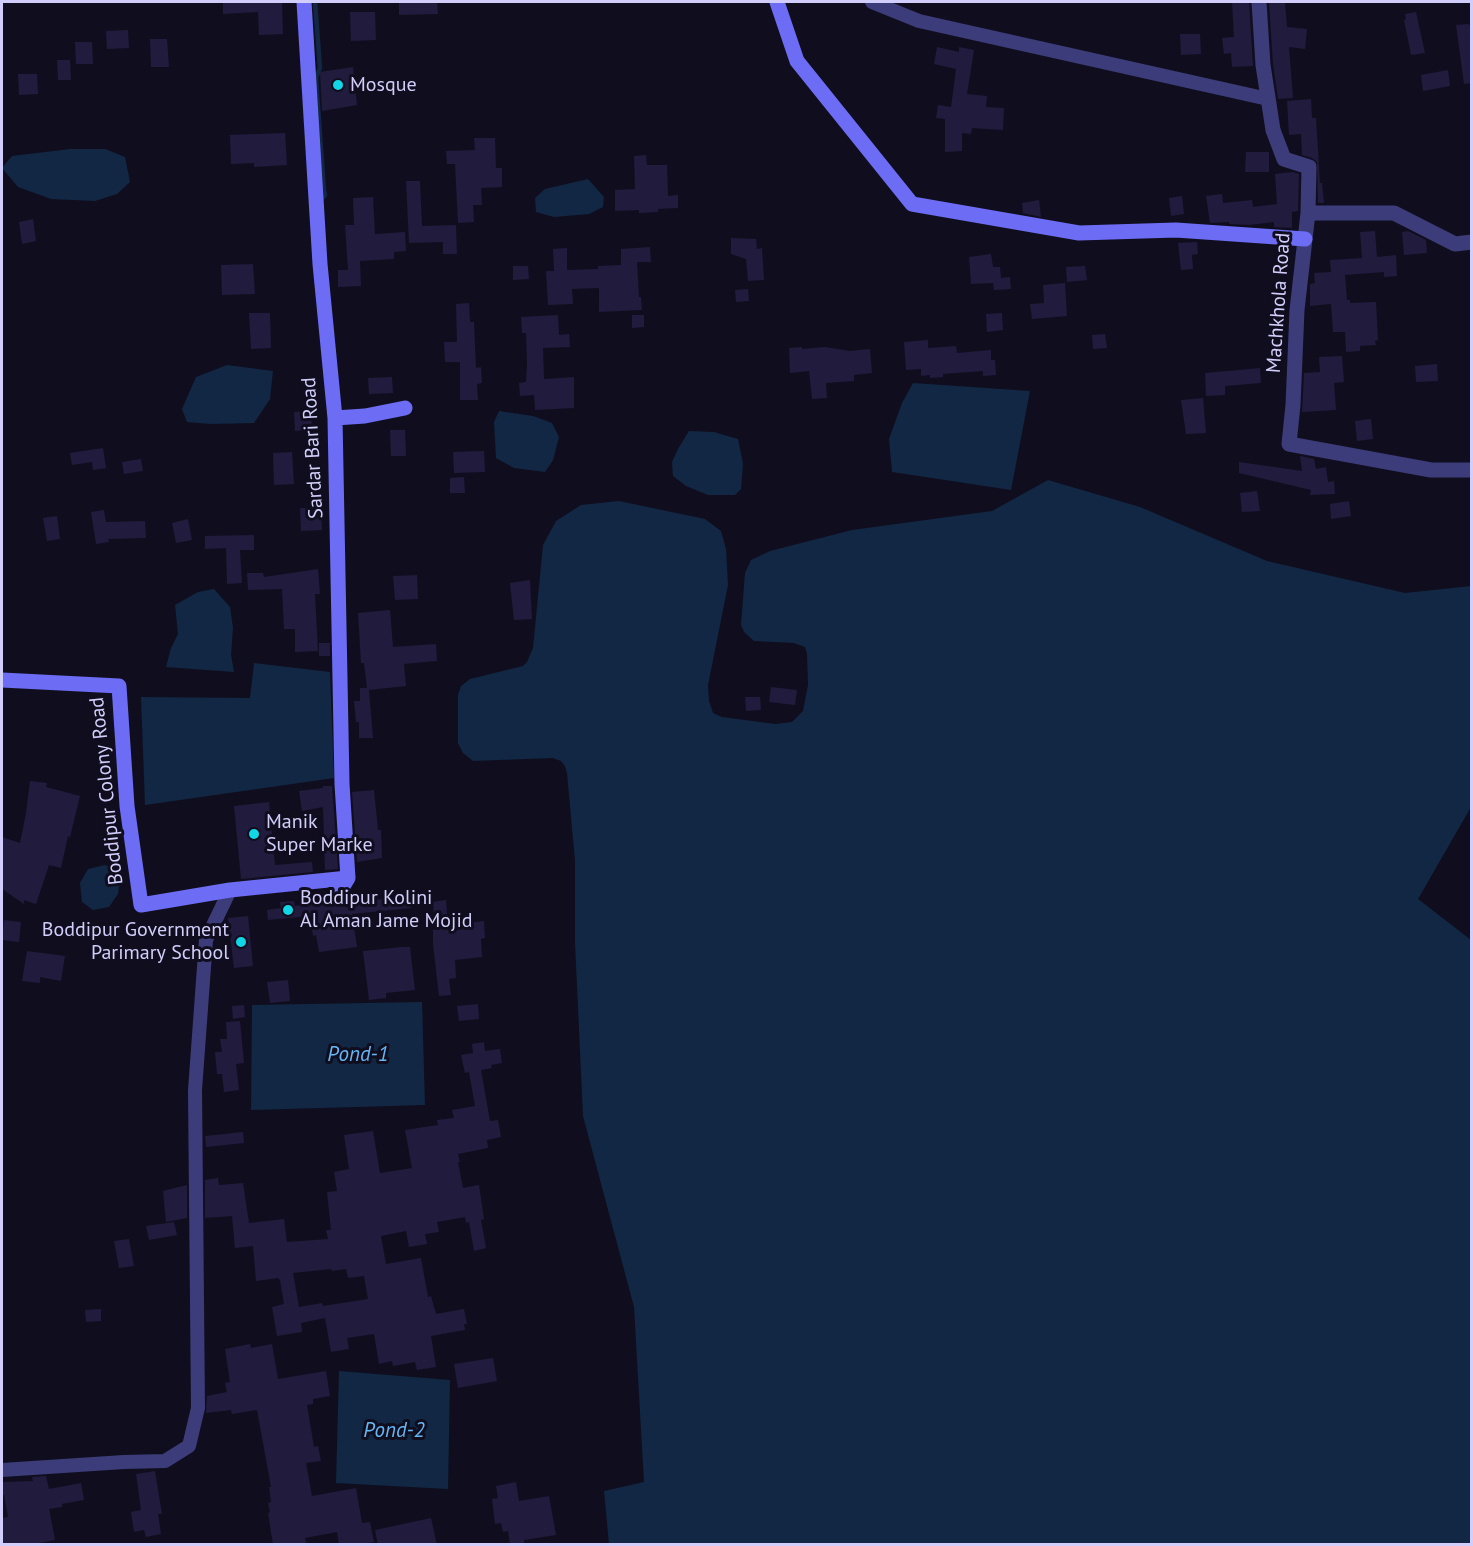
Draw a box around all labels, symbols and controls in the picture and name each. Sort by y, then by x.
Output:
place label: Mosque [350,73,417,97]
marker: Mosque [331,78,345,92]
street label: Machkhola Road [1262,232,1296,374]
street label: Sardar Bari Road [297,377,329,519]
street label: Boddipur Colony Road [85,696,129,886]
place label: Manik Super Marke [266,810,373,857]
marker: Manik Super Marke [247,827,261,841]
place label: Boddipur Kolini Al Aman Jame Mojid [300,886,472,933]
marker: Boddipur Kolini Al Aman Jame Mojid [281,903,295,917]
place label: Boddipur Government Parimary School [42,918,229,965]
marker: Boddipur Government Parimary School [234,935,248,949]
water label: Pond-1 [327,1042,389,1068]
water label: Pond-2 [363,1418,425,1444]

